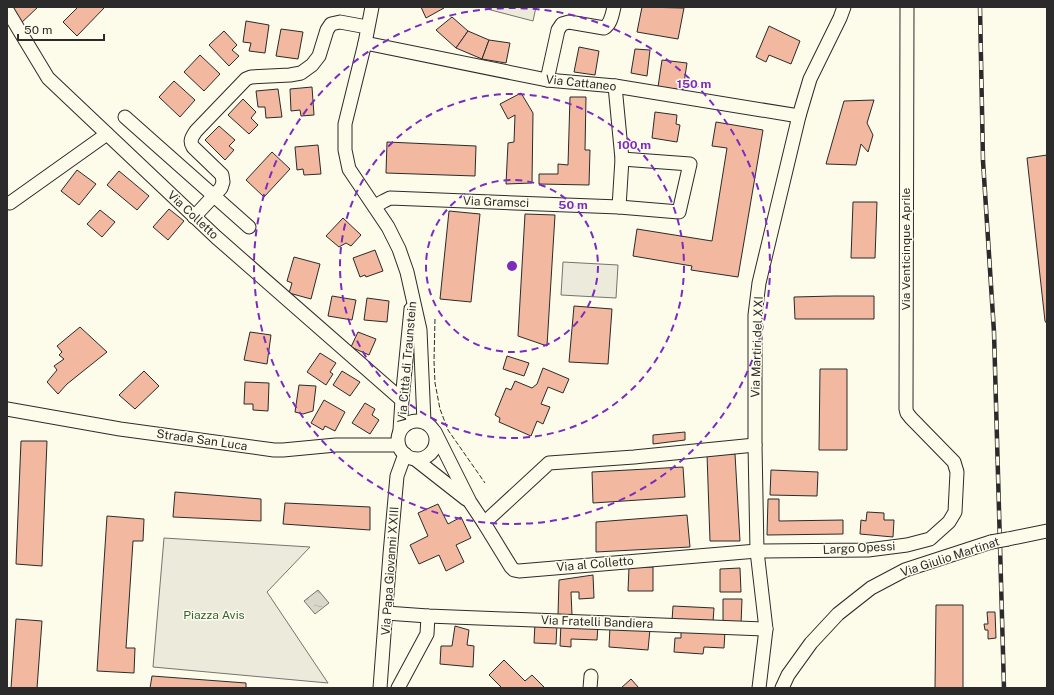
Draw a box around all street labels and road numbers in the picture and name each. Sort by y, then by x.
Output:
street label: Via Cattaneo [545,72,617,94]
street label: Via Venticinque Aprile [899,187,913,310]
street label: Via Colletto [165,188,221,242]
street label: Via Gramsci [463,194,529,210]
street label: Via Martiri del XXI [748,296,766,398]
street label: Via Città di Traunstein [395,301,419,423]
street label: Strada San Luca [156,427,248,453]
street label: Via Papa Giovanni XXIII [379,506,401,636]
street label: Via Giulio Martinat [899,534,1001,580]
street label: Largo Opessi [822,539,896,557]
street label: Via al Colletto [556,554,634,574]
street label: Via Fratelli Bandiera [541,613,653,631]

